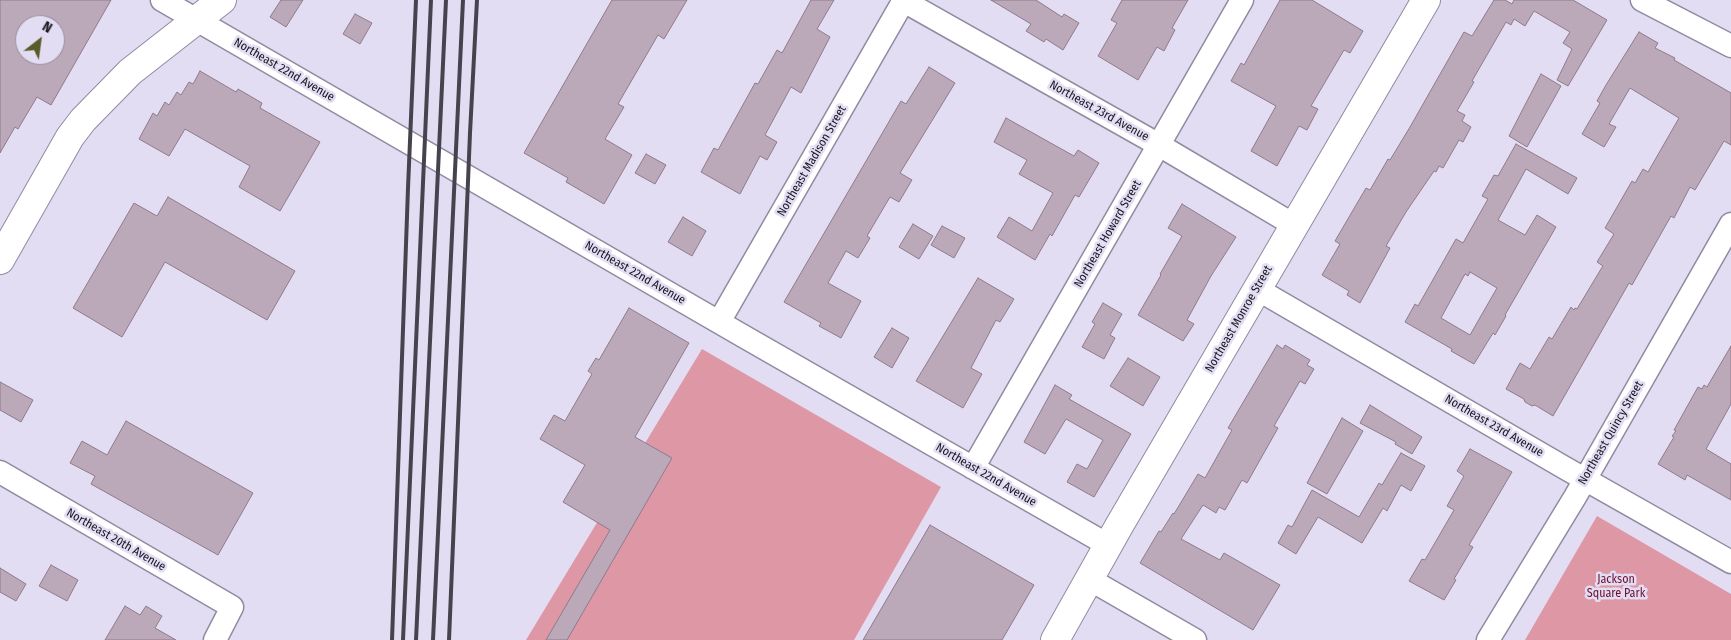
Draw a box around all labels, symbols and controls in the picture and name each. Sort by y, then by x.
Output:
north arrow [15,15,65,65]
text: N [39,18,55,37]
street label: Northeast 22nd Avenue [231,35,337,105]
street label: Northeast 23rd Avenue [1047,78,1151,144]
street label: Northeast Madison Street [774,103,850,219]
street label: Northeast Howard Street [1071,178,1145,290]
street label: Northeast 22nd Avenue [582,238,688,308]
street label: Northeast Monroe Street [1202,263,1276,375]
street label: Northeast Quincy Street [1575,379,1647,487]
street label: Northeast 23rd Avenue [1442,392,1546,460]
street label: Northeast 22nd Avenue [933,440,1039,510]
street label: Northeast 20th Avenue [64,506,168,574]
park label: Jackson Square Park [1587,573,1645,601]

